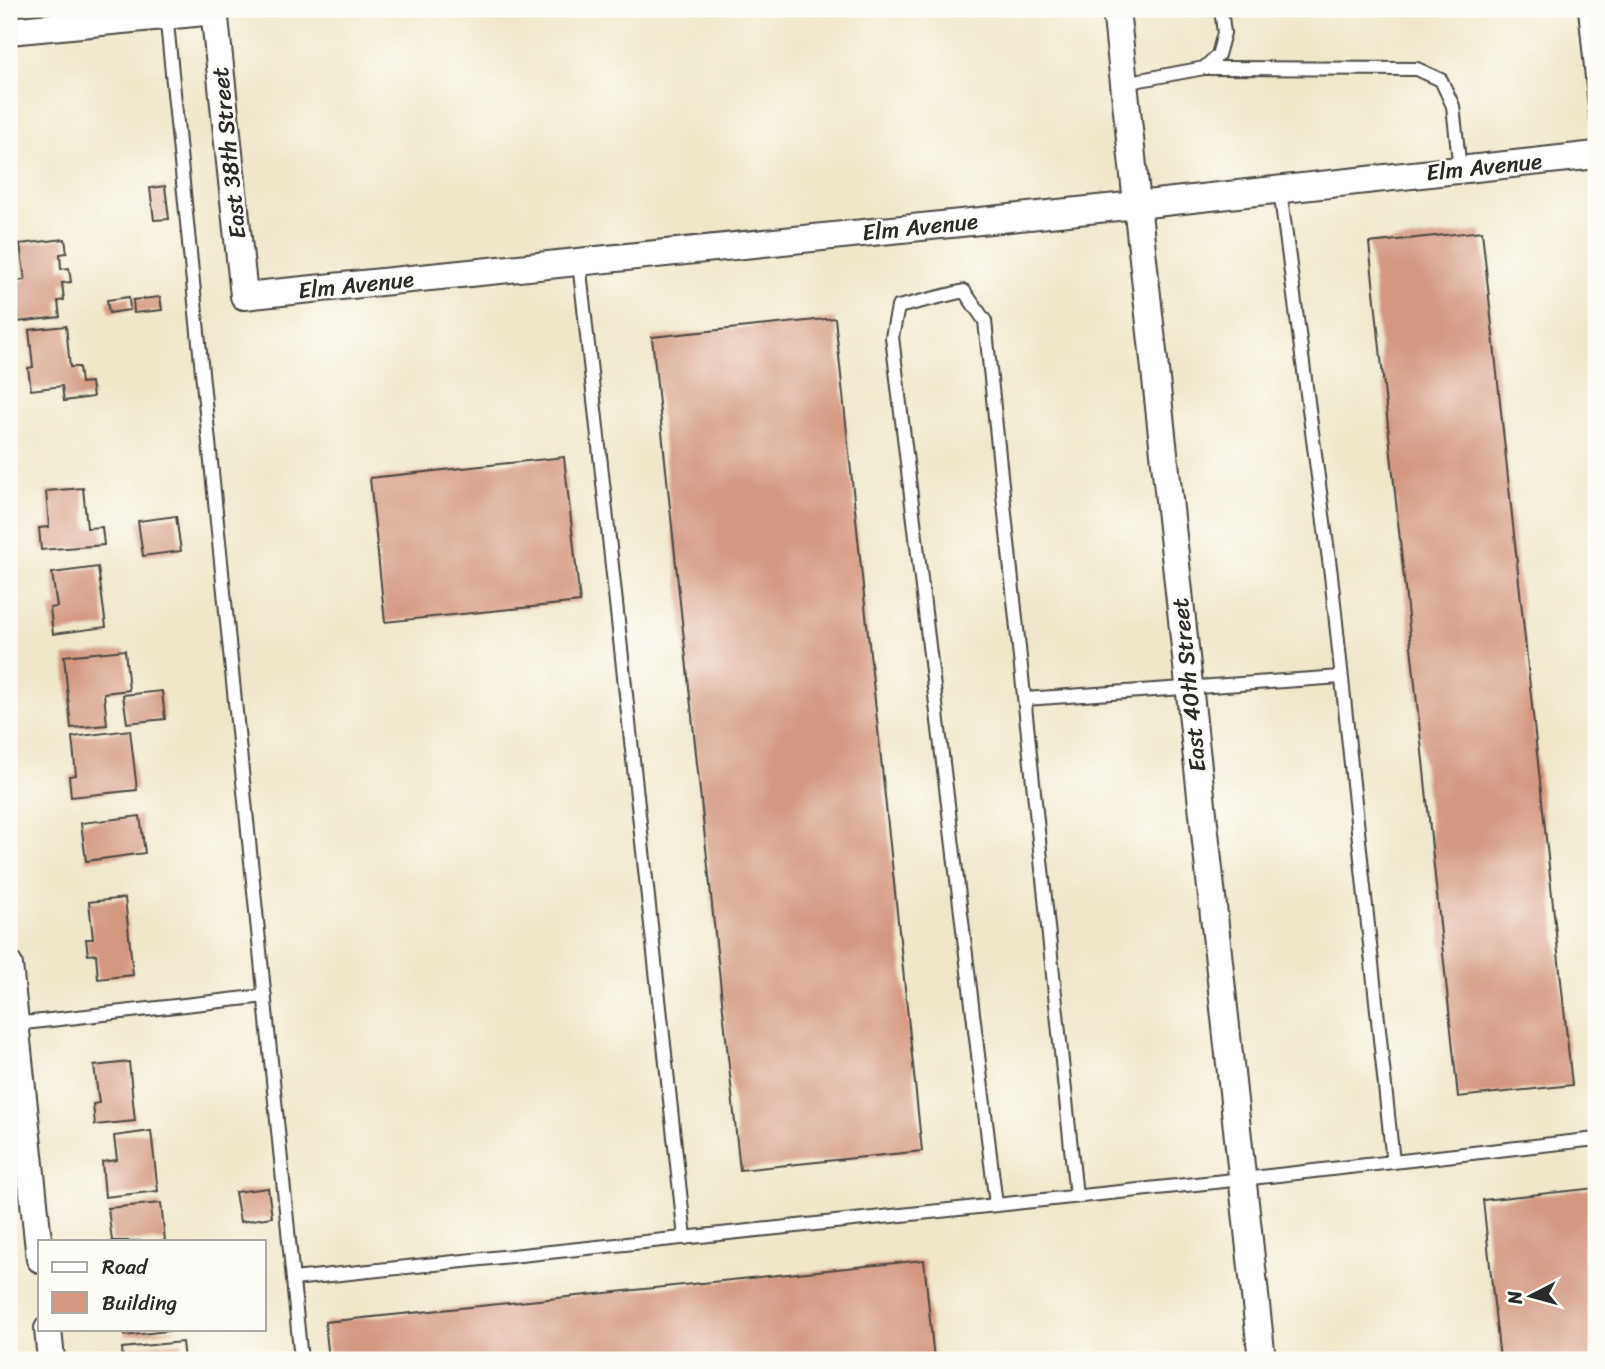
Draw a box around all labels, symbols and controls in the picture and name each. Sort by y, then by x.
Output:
street label: East 38th Street [200,65,258,241]
street label: Elm Avenue [1424,141,1544,193]
street label: Elm Avenue [860,201,980,253]
street label: Elm Avenue [296,259,416,311]
street label: East 40th Street [1159,596,1219,774]
legend [38,1240,266,1330]
text: Road [102,1248,149,1286]
north arrow [1496,1260,1566,1330]
text: Building [102,1284,178,1322]
text: N [1497,1289,1532,1307]

